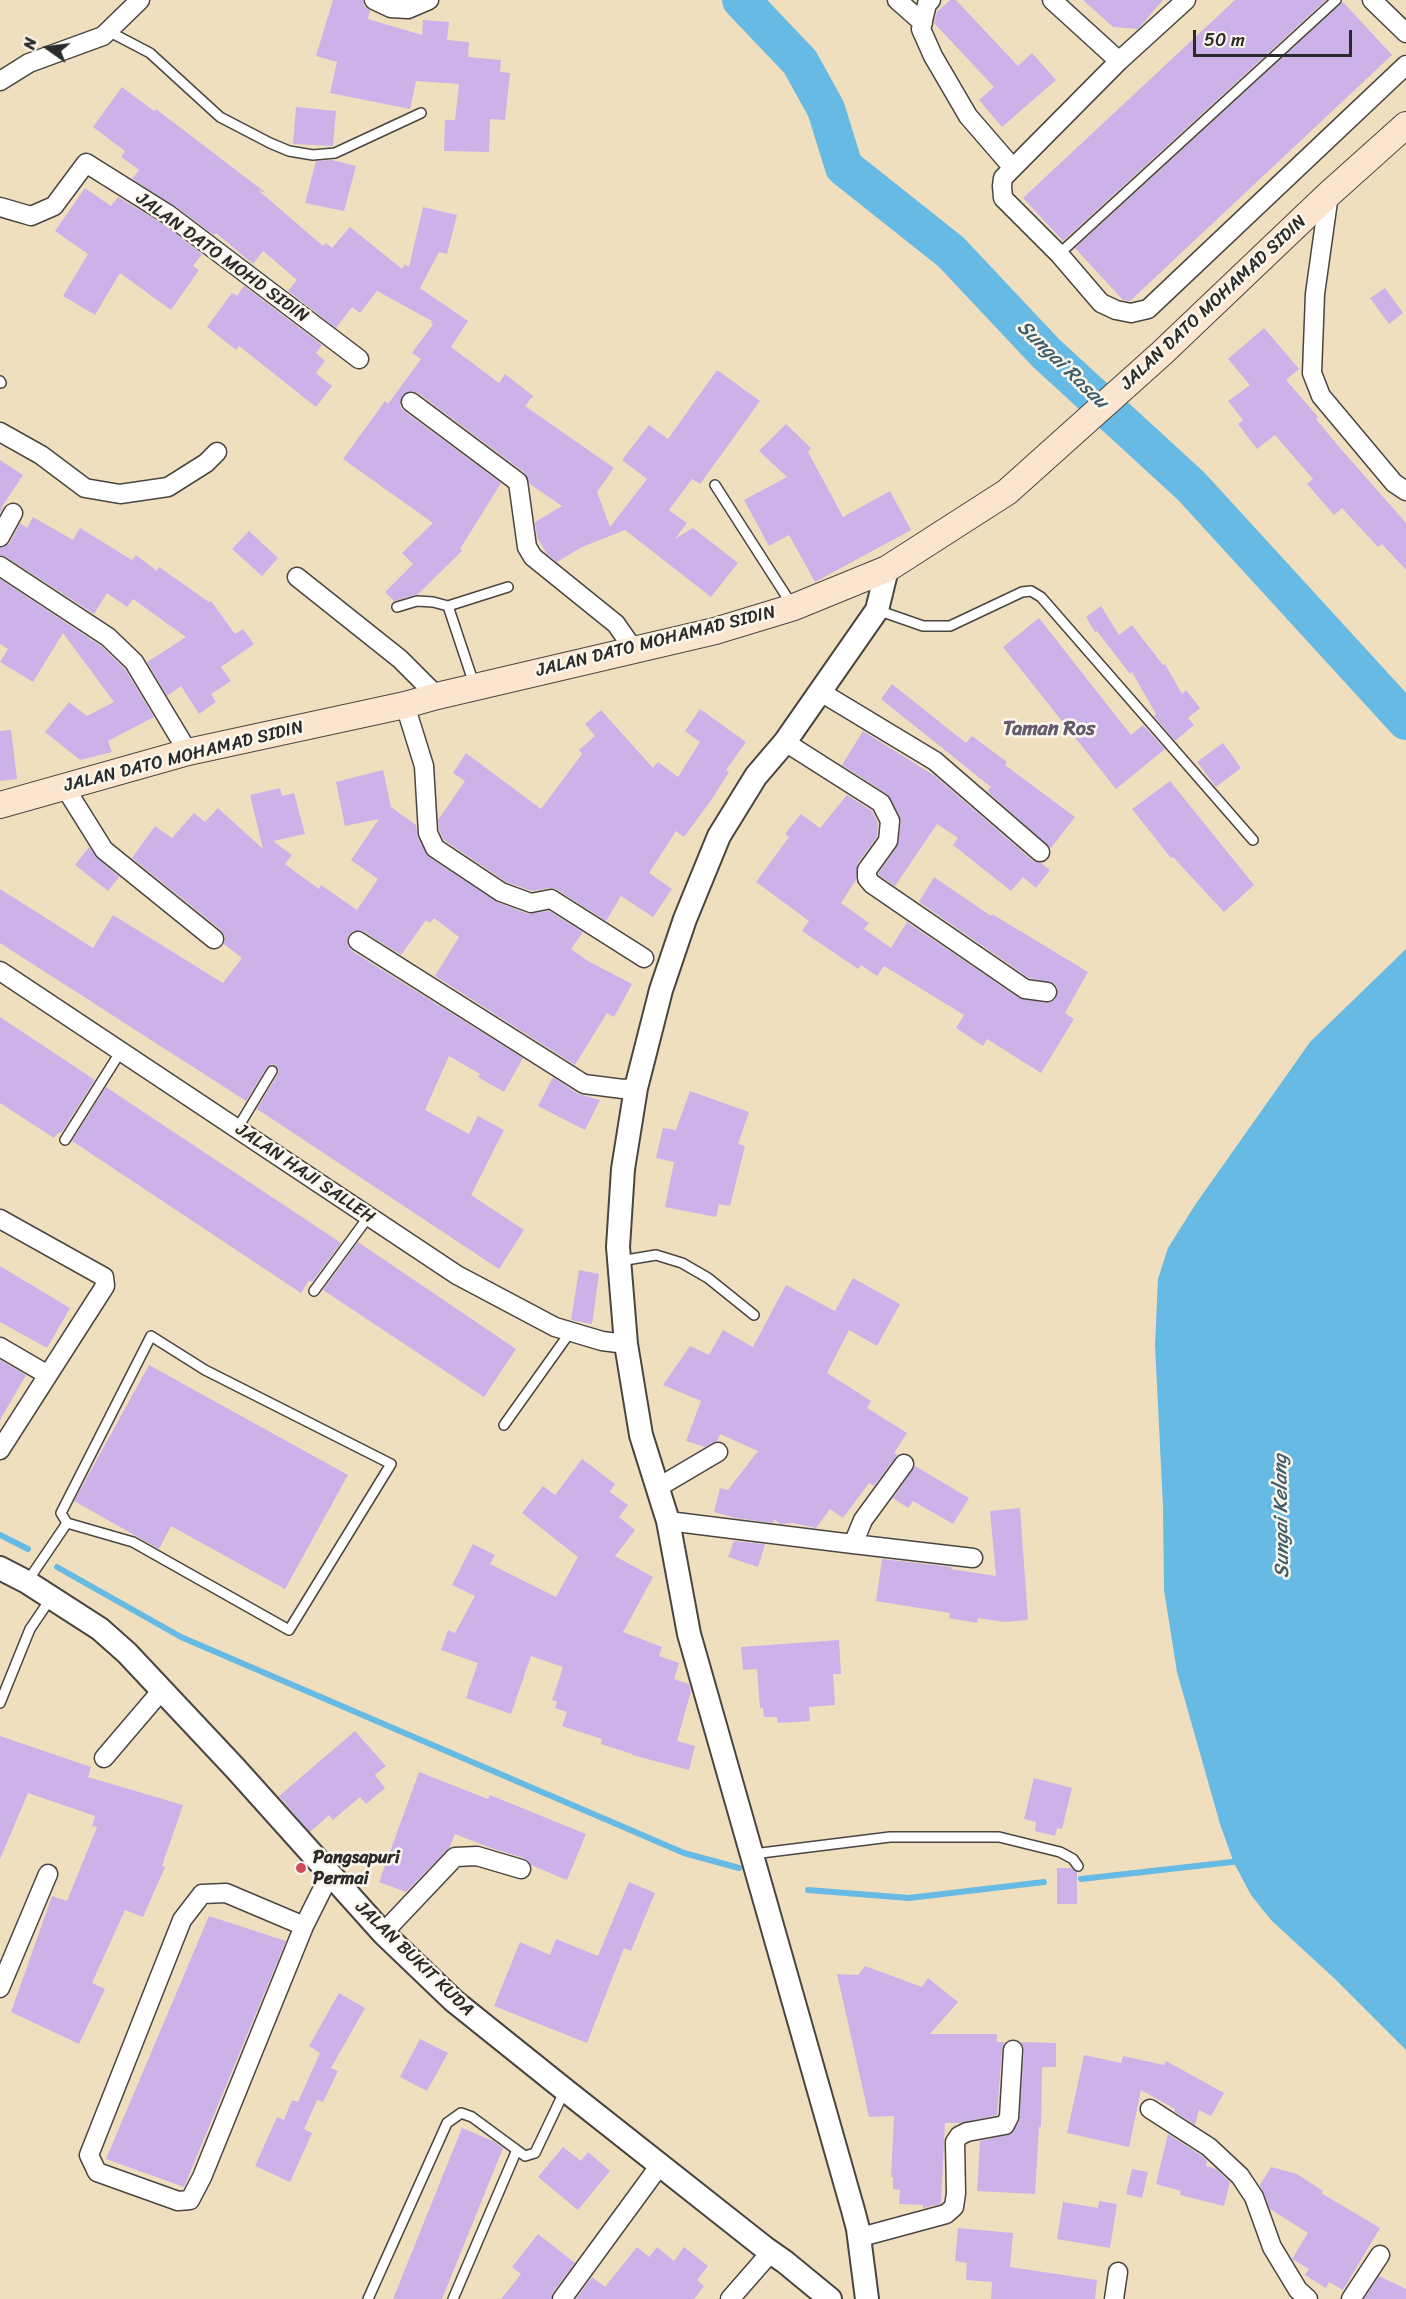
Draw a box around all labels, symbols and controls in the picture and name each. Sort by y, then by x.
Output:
north arrow [18,18,78,78]
scale bar [1196,18,1355,56]
text: 50 m [1204,24,1245,56]
text: N [15,35,45,52]
street label: JALAN DATO MOHD SIDIN [132,188,312,328]
street label: JALAN DATO MOHAMAD SIDIN [1117,211,1311,395]
water label: Sungai Rasau [1012,316,1112,414]
street label: JALAN DATO MOHAMAD SIDIN [534,602,778,682]
street label: JALAN DATO MOHAMAD SIDIN [62,717,306,797]
district label: Taman Ros [1003,718,1095,742]
street label: JALAN HAJI SALLEH [231,1119,379,1229]
water label: Sungai Kelang [1269,1454,1295,1578]
place label: Pangsapuri Permai [313,1847,400,1890]
marker: Pangsapuri Permai [294,1861,308,1875]
street label: JALAN BUKIT KUDA [350,1897,478,2021]

